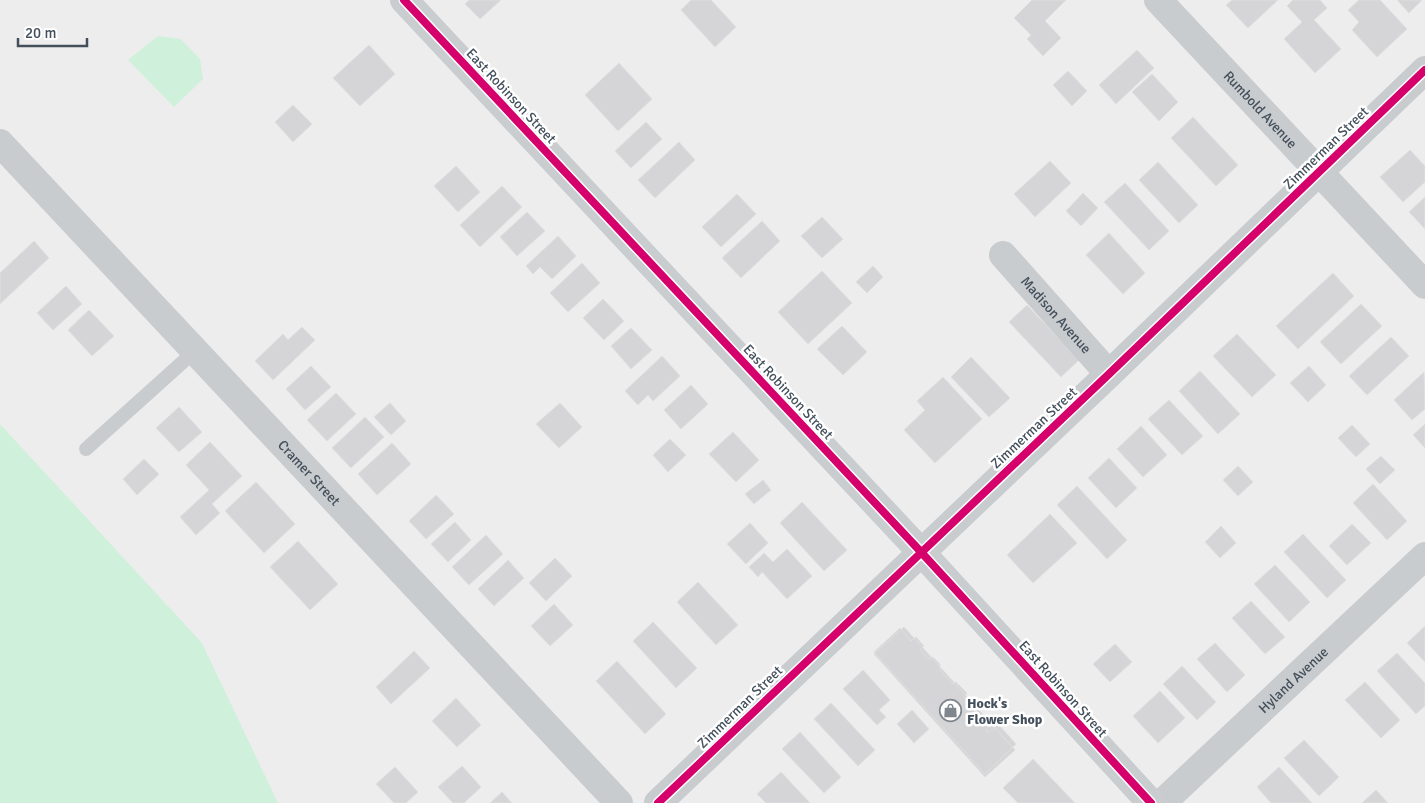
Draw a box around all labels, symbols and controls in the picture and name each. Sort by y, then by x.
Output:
scale bar [18,15,86,47]
text: 20 m [25,24,56,42]
street label: East Robinson Street [463,45,560,147]
street label: Rumbold Avenue [1220,67,1301,152]
street label: Zimmerman Street [1280,103,1372,193]
street label: Madison Avenue [1017,273,1095,357]
street label: East Robinson Street [740,341,837,443]
street label: Zimmerman Street [987,384,1081,472]
street label: Cramer Street [274,436,344,509]
street label: East Robinson Street [1015,637,1111,741]
street label: Hyland Avenue [1255,643,1332,717]
street label: Zimmerman Street [694,662,786,752]
place label: Hock's Flower Shop [967,695,1043,728]
shop icon: Hock's Flower Shop [939,699,963,723]

